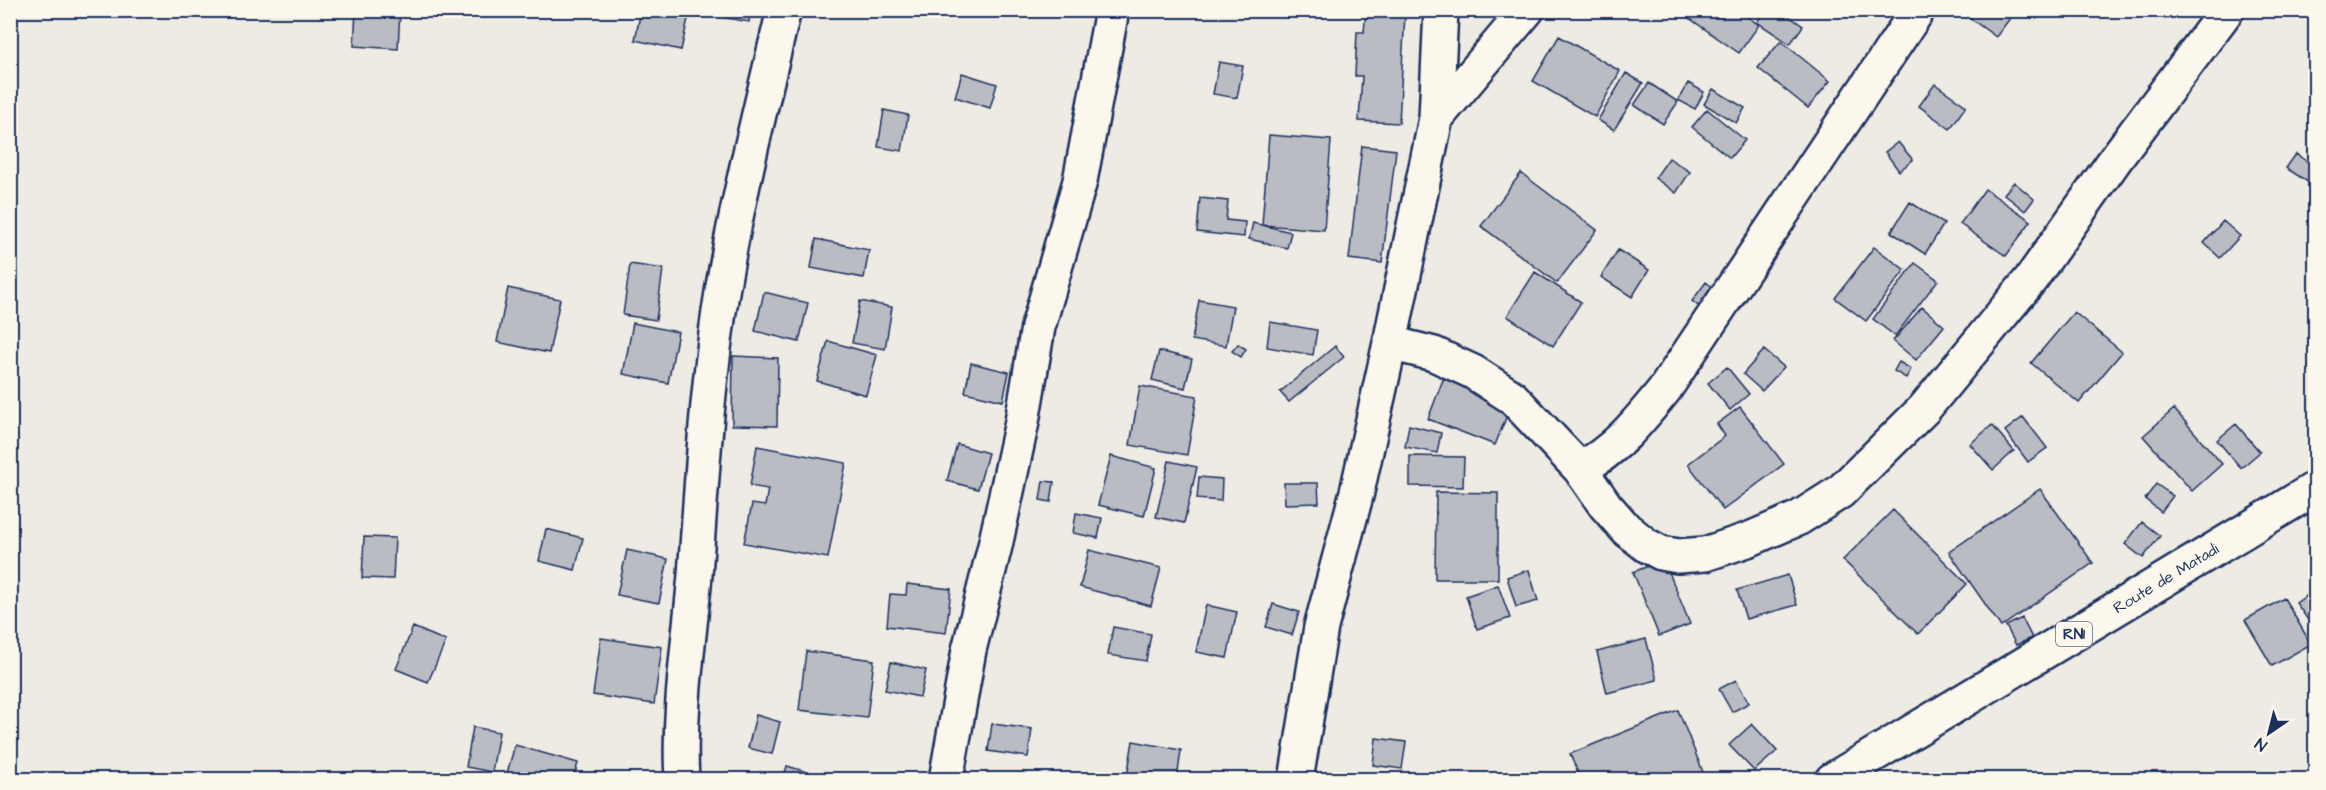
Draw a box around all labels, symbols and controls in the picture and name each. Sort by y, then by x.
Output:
street label: Route de Matadi [2109,538,2223,619]
road number: RN1 [2056,622,2092,646]
north arrow [2239,703,2299,763]
text: N [2251,733,2271,756]

